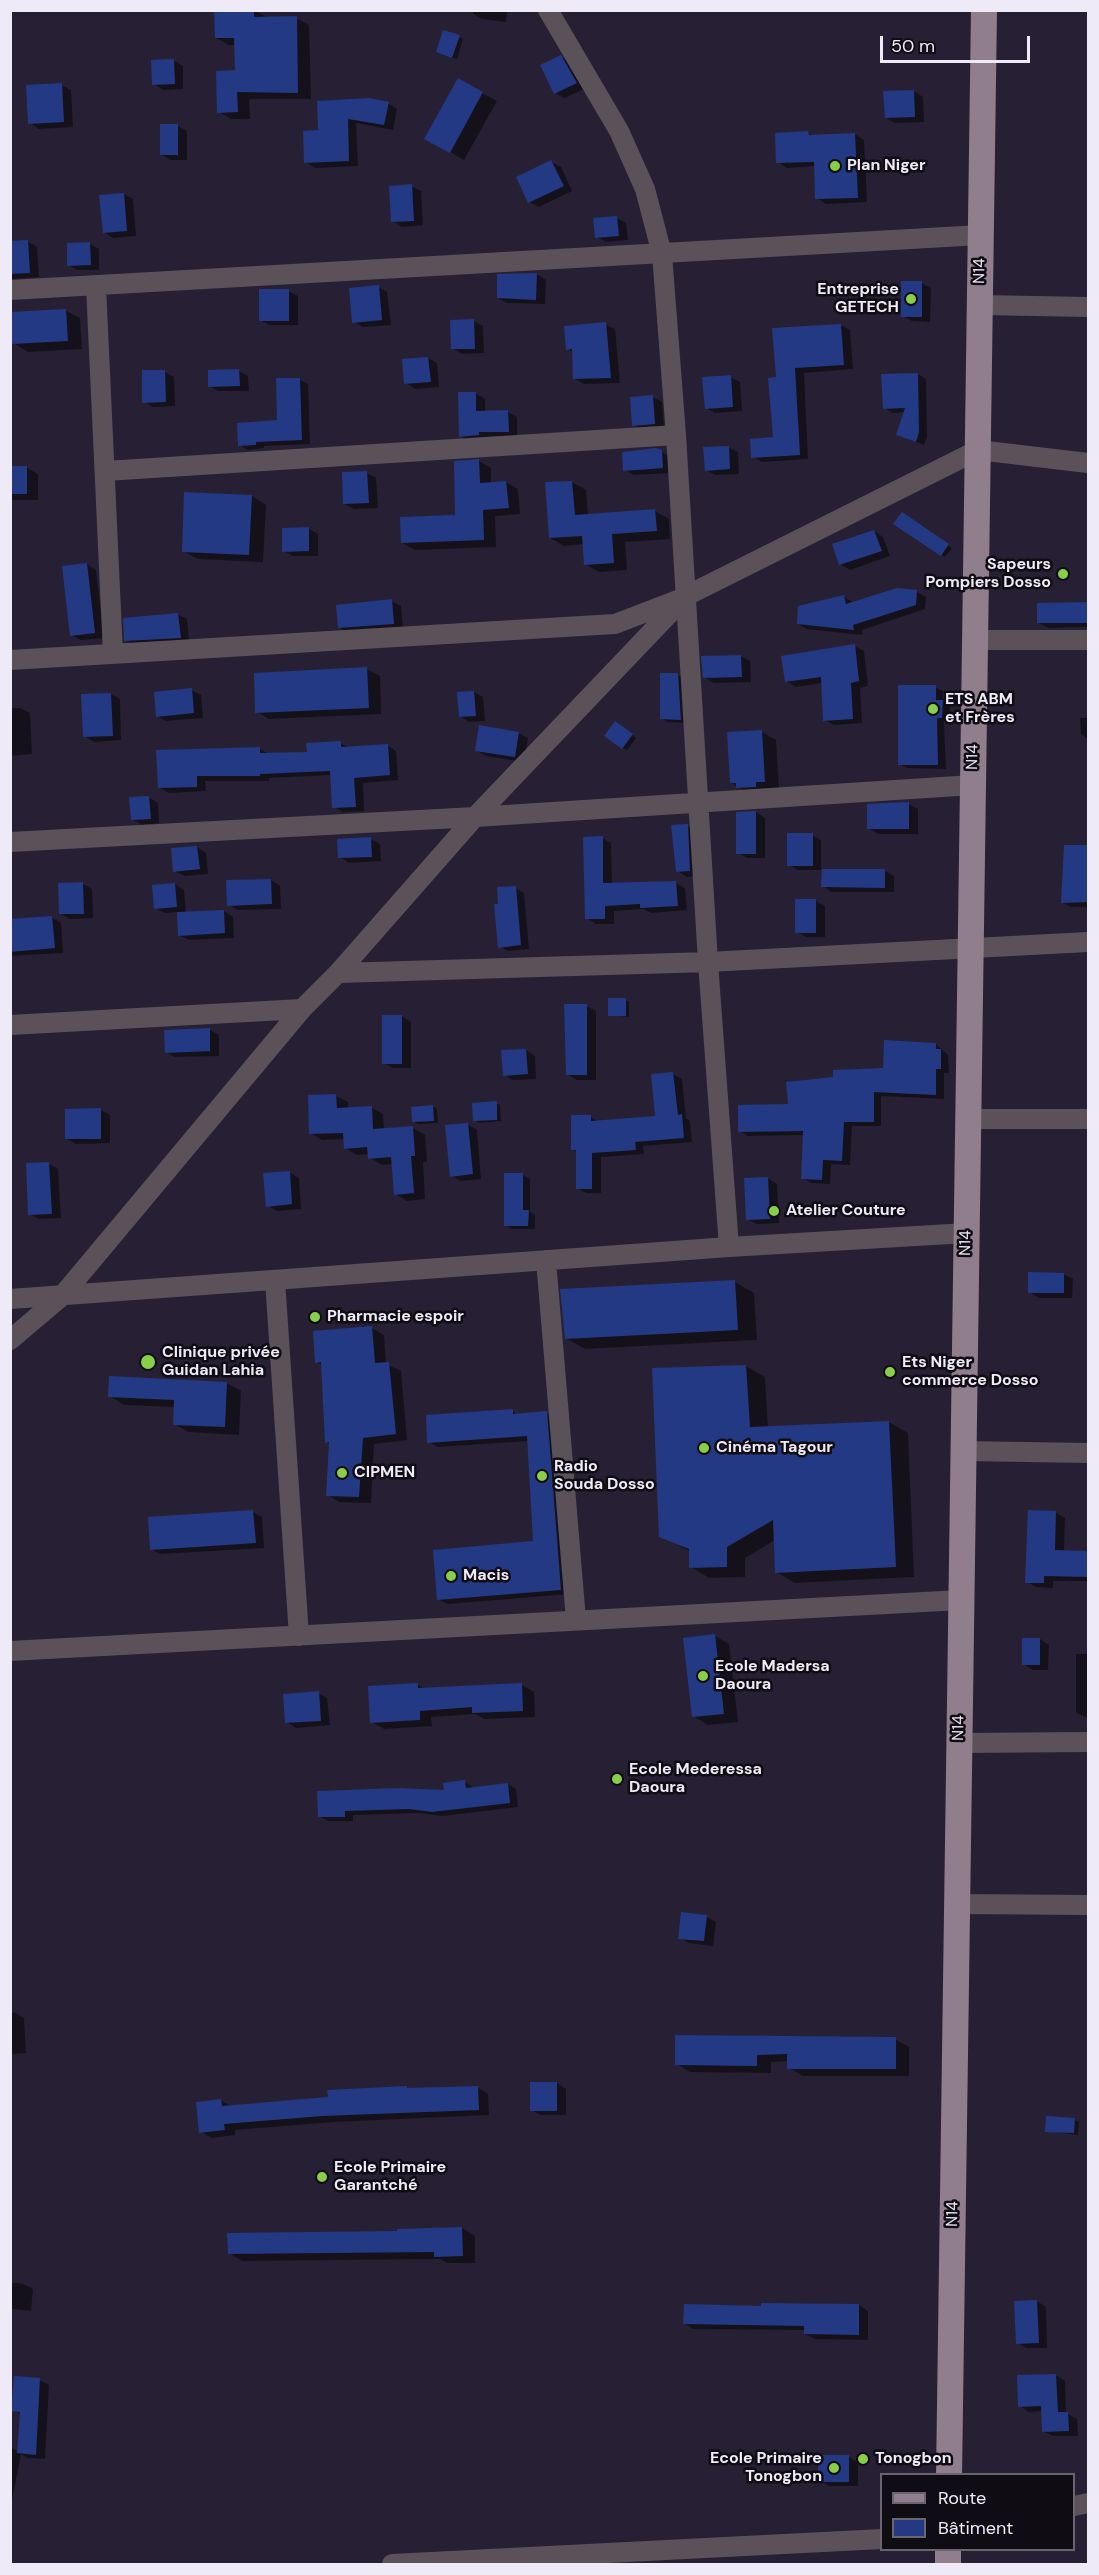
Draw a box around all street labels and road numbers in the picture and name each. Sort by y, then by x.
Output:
street label: N14 [970,258,990,284]
street label: N14 [963,744,983,770]
street label: N14 [956,1230,976,1256]
street label: N14 [949,1715,969,1741]
street label: N14 [943,2201,963,2227]

